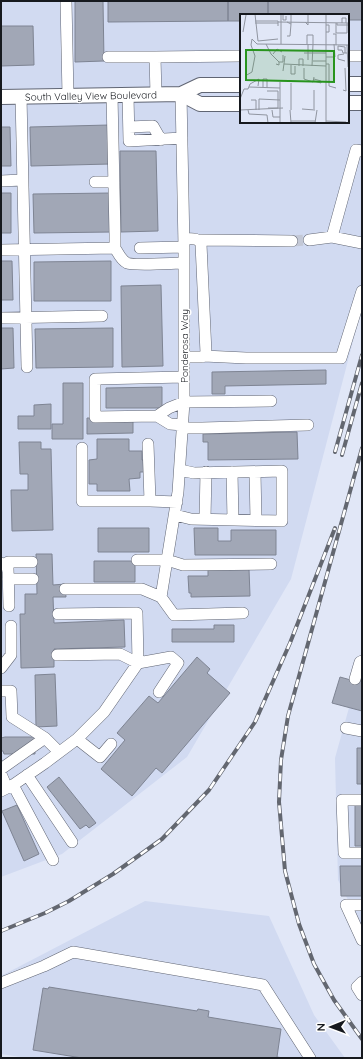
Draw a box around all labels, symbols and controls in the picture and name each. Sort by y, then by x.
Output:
inset map [240,14,349,123]
street label: South Valley View Boulevard [25,88,157,104]
street label: Ponderosa Way [178,309,191,383]
north arrow [311,1007,351,1047]
text: N [314,1023,328,1031]

